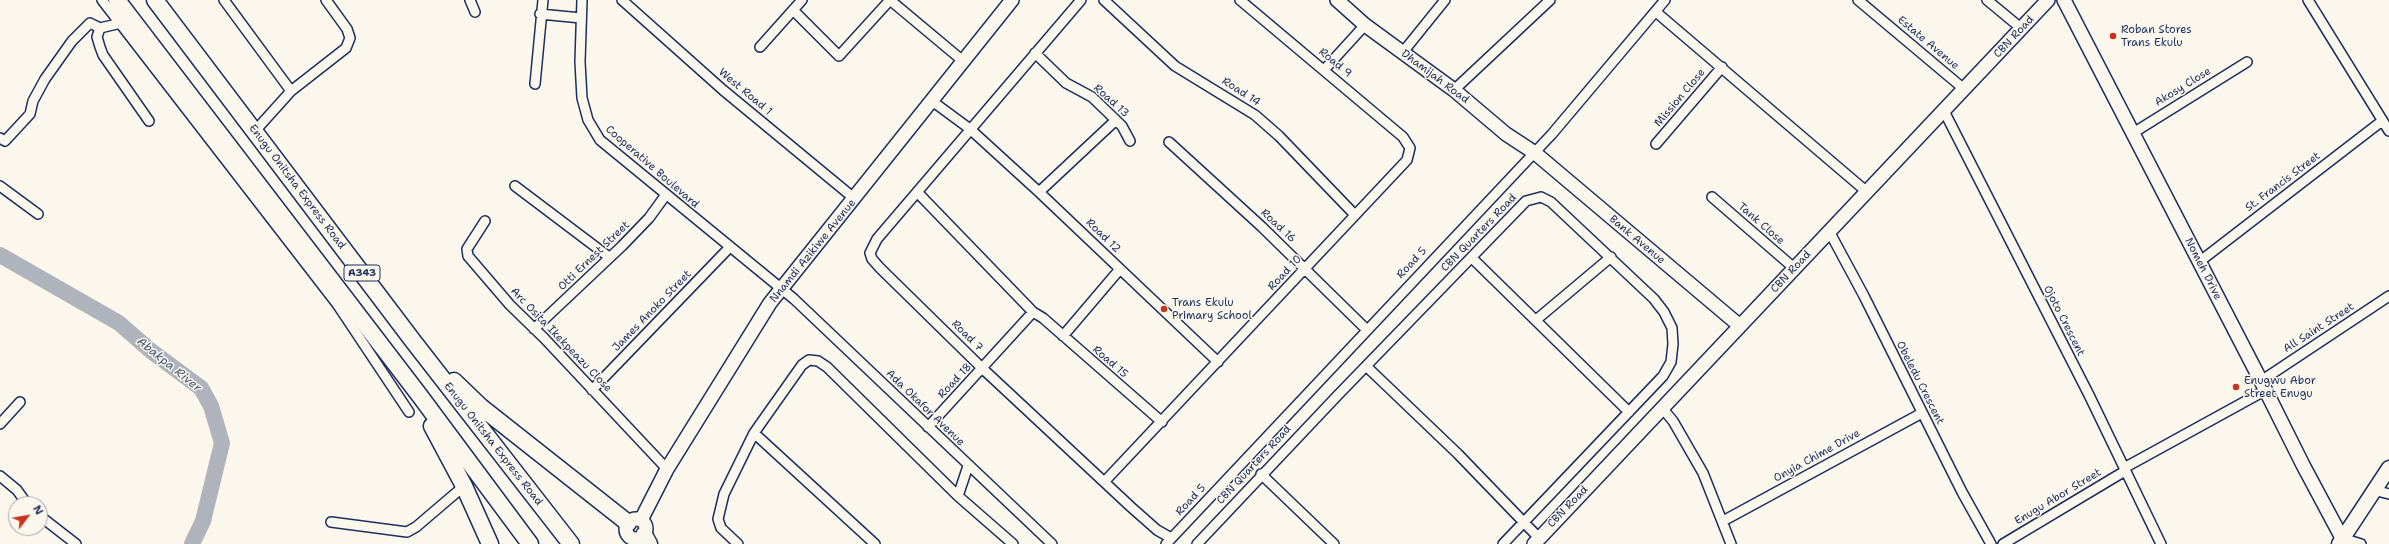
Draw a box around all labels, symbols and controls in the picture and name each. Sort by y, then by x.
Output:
street label: Estate Avenue [1894,13,1962,73]
street label: CBN Road [1991,13,2037,61]
place label: Roban Stores Trans Ekulu [2121,23,2192,49]
marker: Roban Stores Trans Ekulu [2108,31,2118,41]
street label: Road 9 [1316,45,1354,81]
street label: Dhamijah Road [1399,47,1471,107]
street label: Akosy Close [2153,65,2213,109]
street label: West Road 1 [715,66,775,118]
street label: Mission Close [1652,66,1708,130]
street label: Road 14 [1219,75,1263,109]
street label: Road 13 [1091,82,1131,120]
street label: Enugu Onitsha Express Road [246,122,348,252]
street label: Cooperative Boulevard [603,123,701,211]
street label: St. Francis Street [2243,149,2323,215]
street label: CBN Quarters Road [1438,191,1520,275]
street label: Nnamdi Azikiwe Avenue [767,197,859,305]
street label: Tank Close [1735,200,1787,248]
street label: Road 16 [1258,206,1298,246]
street label: Bank Avenue [1606,213,1668,267]
street label: Road 12 [1083,216,1123,256]
street label: Otti Ernest Street [556,219,632,293]
street label: Nomeh Drive [2182,236,2224,302]
street label: Road 5 [1394,245,1430,281]
street label: CBN Road [1768,248,1814,296]
street label: Road 10 [1265,253,1305,293]
road number: A343 [344,265,380,281]
street label: James Anoko Street [610,268,694,354]
street label: Ojoto Crescent [2041,283,2087,359]
street label: Arc Osita Ikekpeazu Close [507,285,615,395]
place label: Trans Ekulu Primary School [1172,296,1252,322]
street label: All Saint Street [2281,300,2357,356]
marker: Trans Ekulu Primary School [1159,304,1169,314]
street label: Road 7 [949,318,985,354]
water label: Abakpa River [134,335,204,395]
street label: Obeledu Crescent [1893,339,1947,427]
street label: Road 15 [1090,343,1130,381]
street label: Road 18 [935,361,975,401]
street label: Ada Okafor Avenue [883,367,967,449]
place label: Enugwu Abor Street Enugu [2244,374,2316,400]
street label: Enugu Onitsha Express Road [441,380,545,508]
marker: Enugwu Abor Street Enugu [2231,382,2241,392]
street label: CBN Quarters Road [1214,423,1294,507]
street label: Onyia Chime Drive [1771,427,1863,485]
street label: Enugu Abor Street [2012,466,2104,528]
street label: Road 5 [1173,482,1209,518]
street label: CBN Road [1545,483,1591,531]
north arrow [8,496,48,536]
text: N [29,502,47,518]

